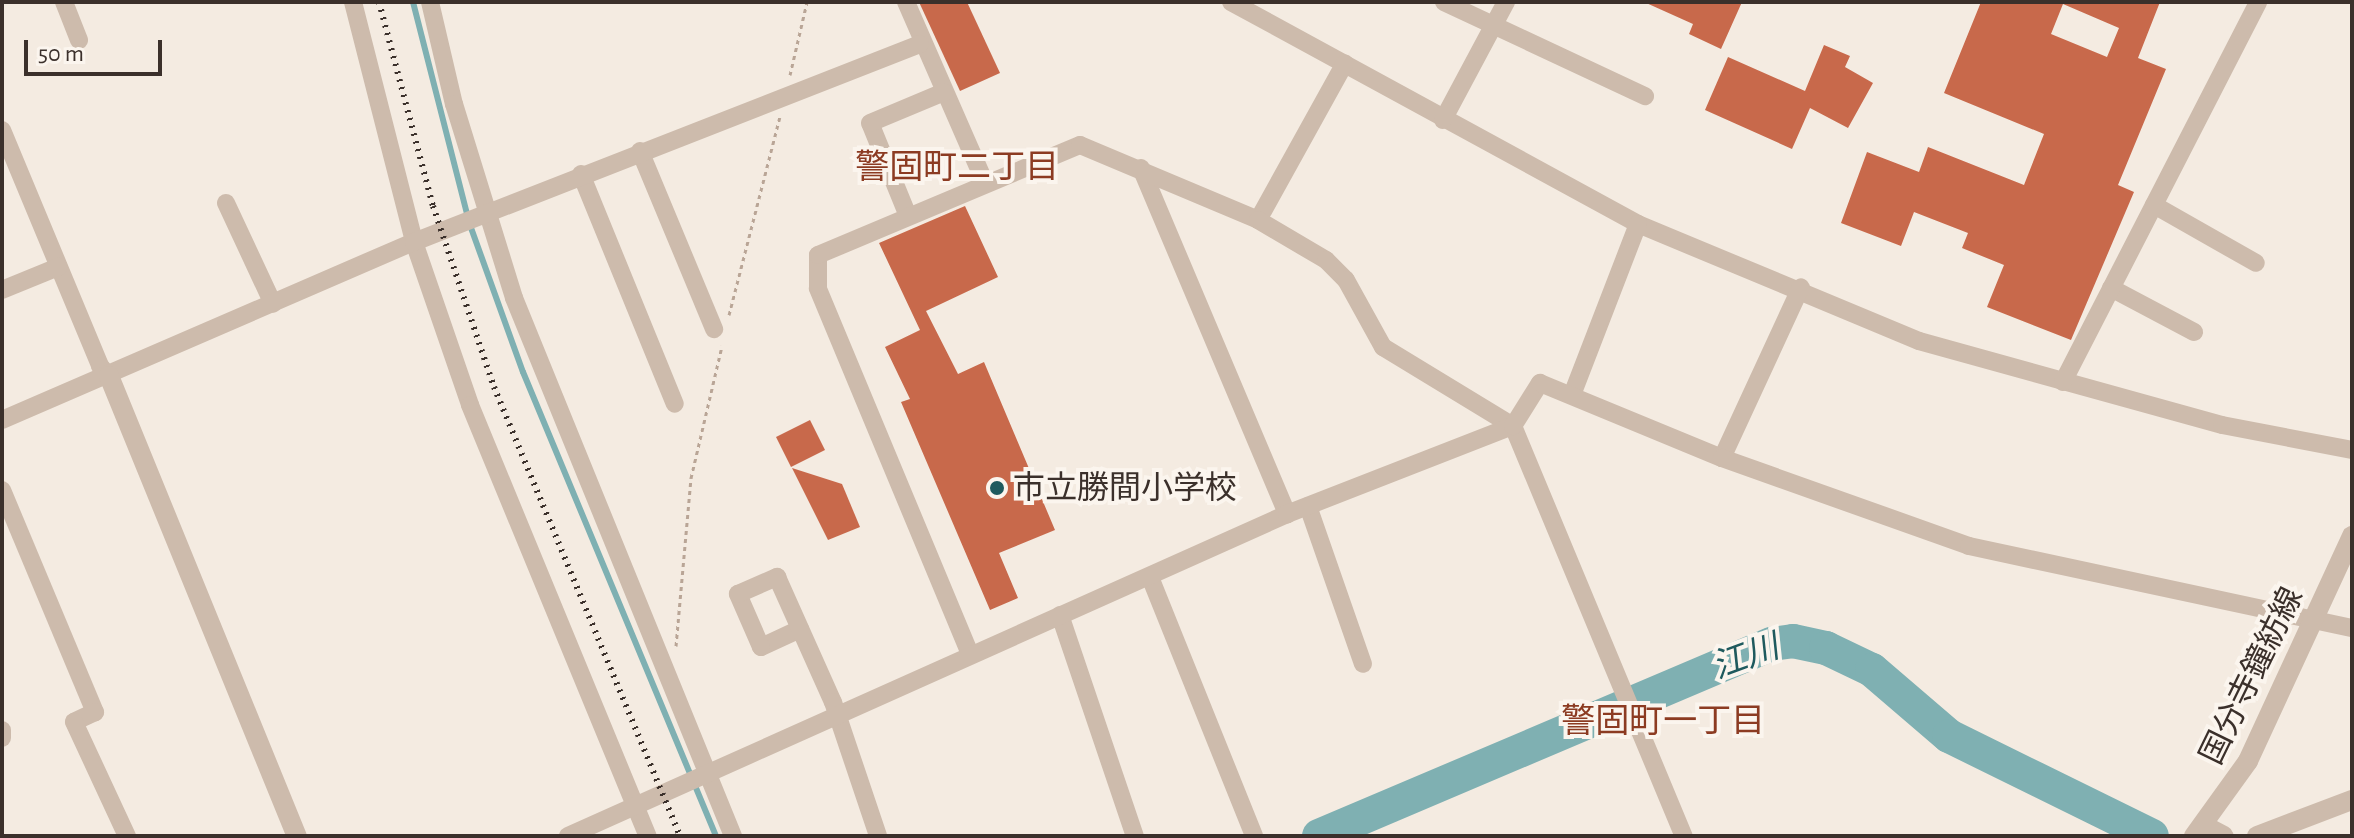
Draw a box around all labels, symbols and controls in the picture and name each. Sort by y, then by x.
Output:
scale bar [28,24,166,74]
text: 50 m [38,42,84,66]
district label: 警固町二丁目 [855,149,1059,189]
place label: 市立勝間小学校 [1013,469,1237,507]
marker: 市立勝間小学校 [988,479,1006,497]
street label: 国分寺鐘紡線 [2193,581,2311,771]
water label: 江川 [1707,627,1785,689]
district label: 警固町一丁目 [1561,703,1765,743]

